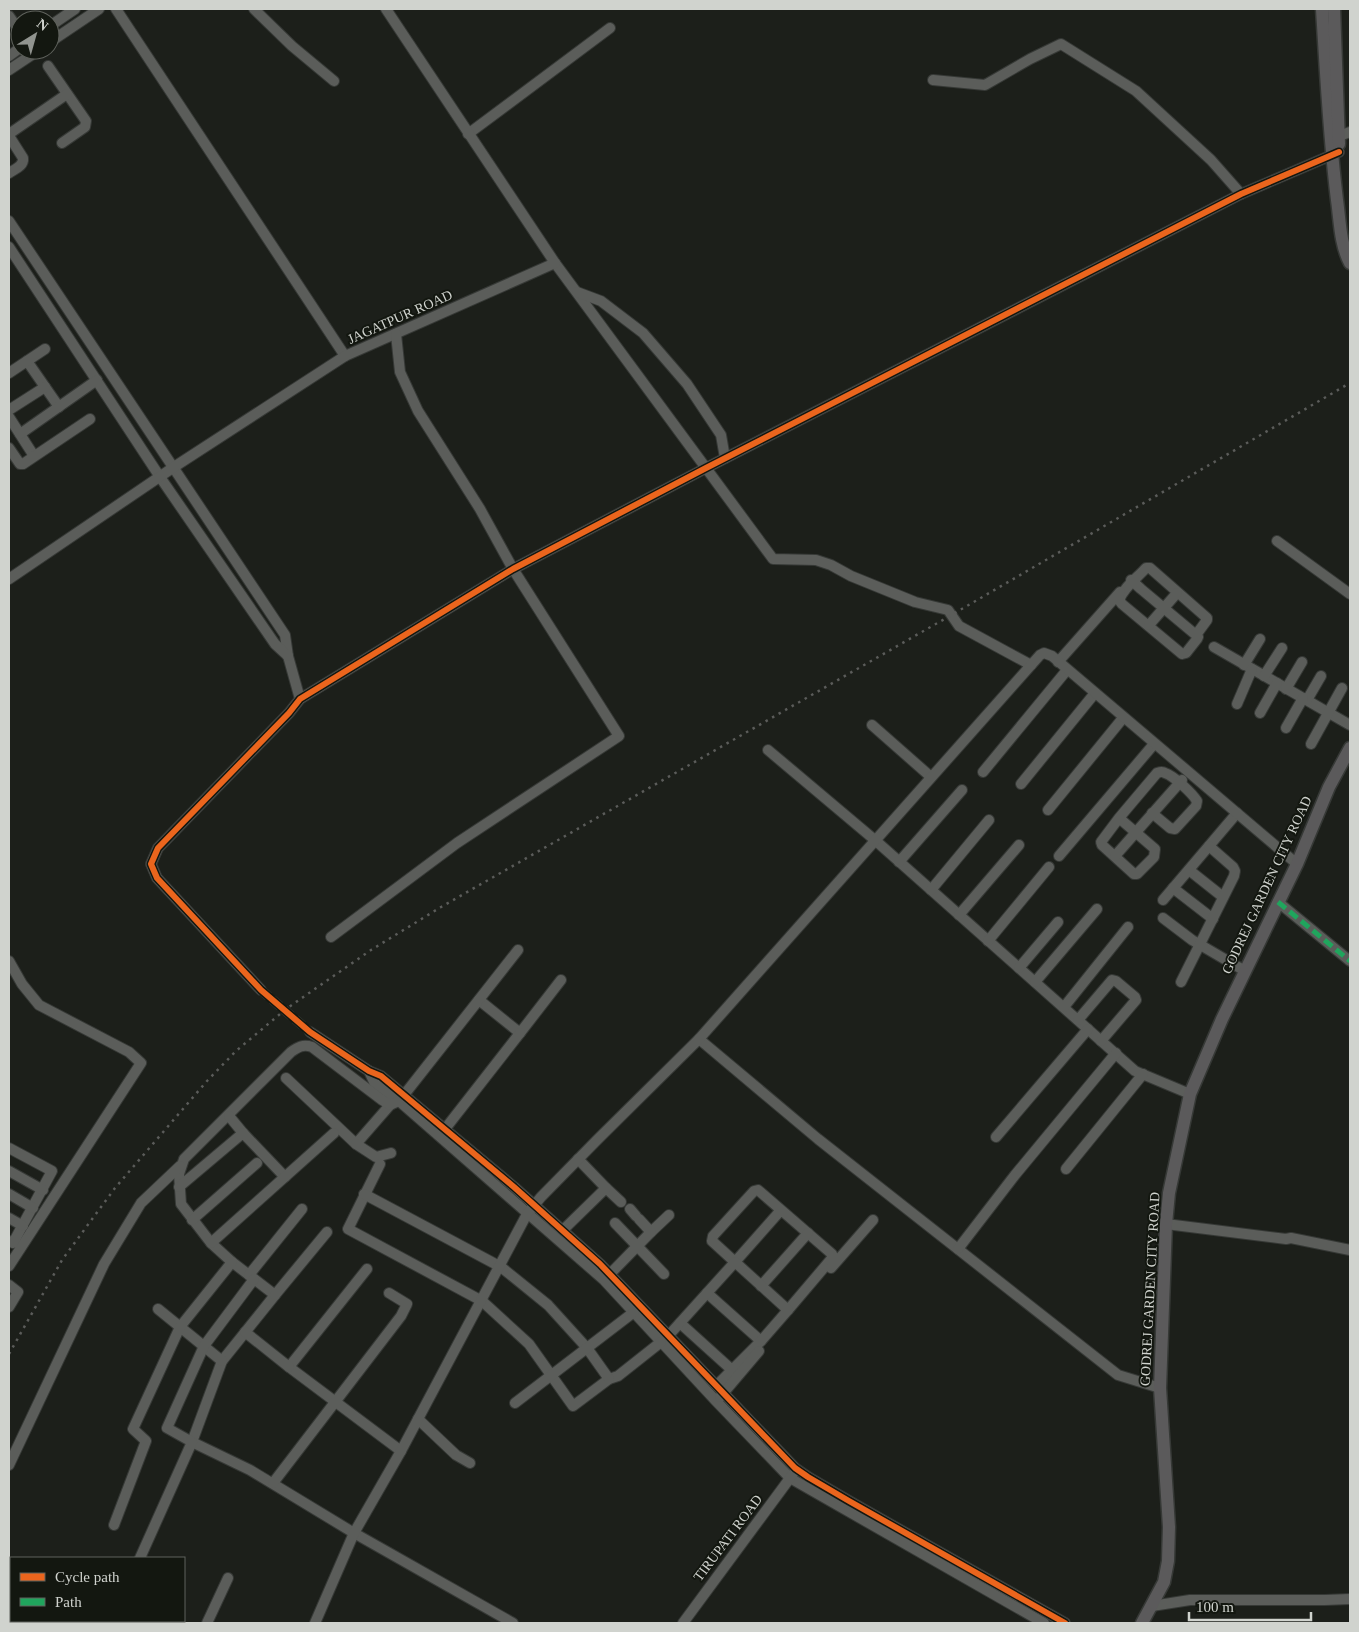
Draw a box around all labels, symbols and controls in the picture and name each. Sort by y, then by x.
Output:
north arrow [10,10,60,60]
text: N [34,16,51,34]
street label: JAGATPUR ROAD [345,287,455,347]
street label: GODREJ GARDEN CITY ROAD [1219,794,1315,976]
street label: GODREJ GARDEN CITY ROAD [1137,1192,1163,1386]
street label: TIRUPATI ROAD [691,1492,765,1584]
legend [10,1557,185,1622]
text: Cycle path [55,1569,120,1585]
scale bar [1189,1590,1312,1622]
text: Path [55,1594,82,1610]
text: 100 m [1196,1599,1234,1615]

